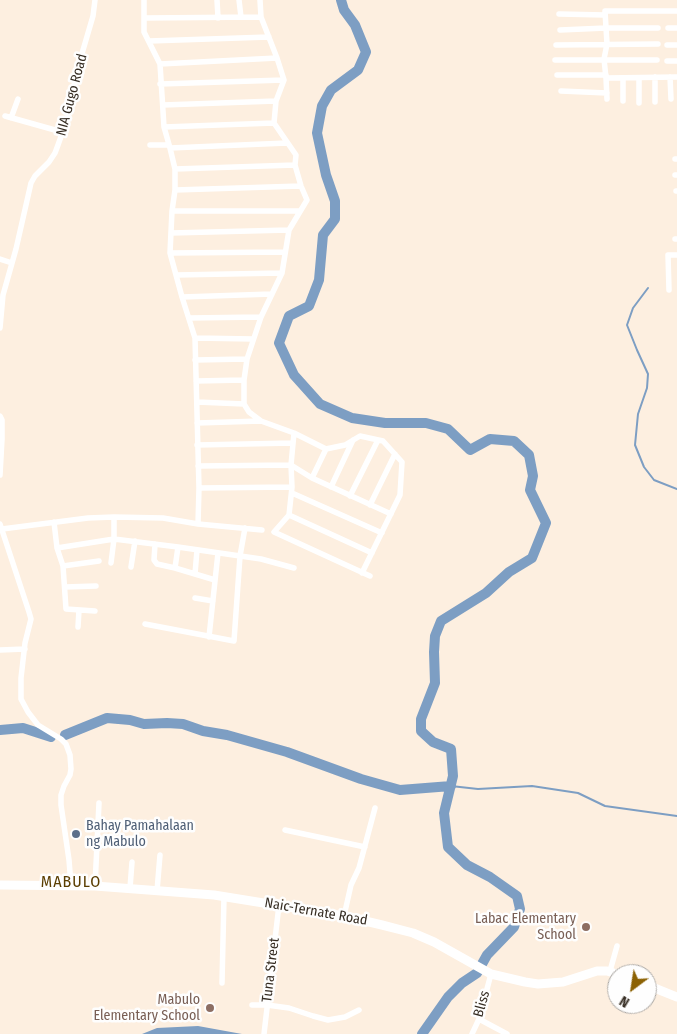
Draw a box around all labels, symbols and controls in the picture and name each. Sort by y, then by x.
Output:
street label: NIA Gugo Road [53,52,91,138]
place label: Bahay Pamahalaan ng Mabulo [86,818,194,850]
marker: Bahay Pamahalaan ng Mabulo [70,828,82,840]
district label: MABULO [40,873,102,893]
street label: Naic-Ternate Road [263,895,369,929]
place label: Labac Elementary School [475,911,576,944]
marker: Labac Elementary School [580,921,592,933]
street label: Tuna Street [259,937,283,1003]
north arrow [607,964,657,1014]
street label: Bliss [470,989,494,1019]
place label: Mabulo Elementary School [93,992,200,1024]
text: N [617,992,633,1011]
marker: Mabulo Elementary School [204,1002,216,1014]

